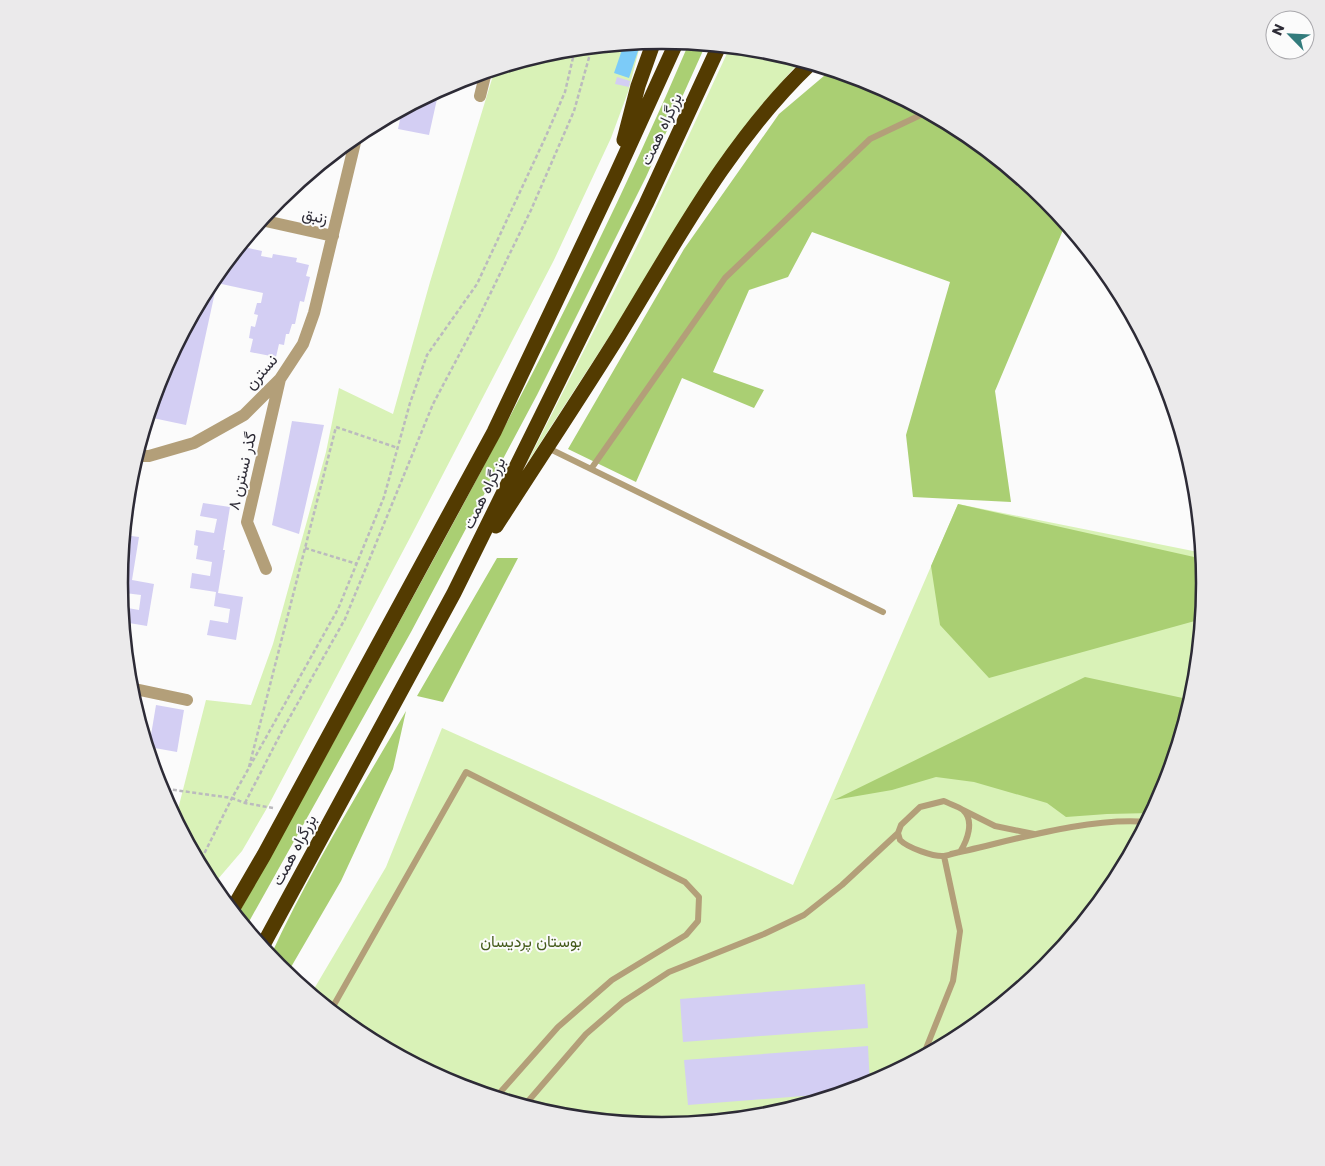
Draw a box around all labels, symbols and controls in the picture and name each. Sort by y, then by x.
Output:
north arrow [1265,10,1315,60]
text: N [1267,21,1289,39]
street label: بزرگراه همت [634,89,688,169]
street label: زنبق [300,202,330,230]
street label: نسترن [239,349,283,395]
street label: گذر نسترن ۸ [222,430,262,512]
street label: بزرگراه همت [457,453,511,533]
street label: بزرگراه همت [266,810,322,890]
park label: بوستان پردیسان [480,930,582,953]

